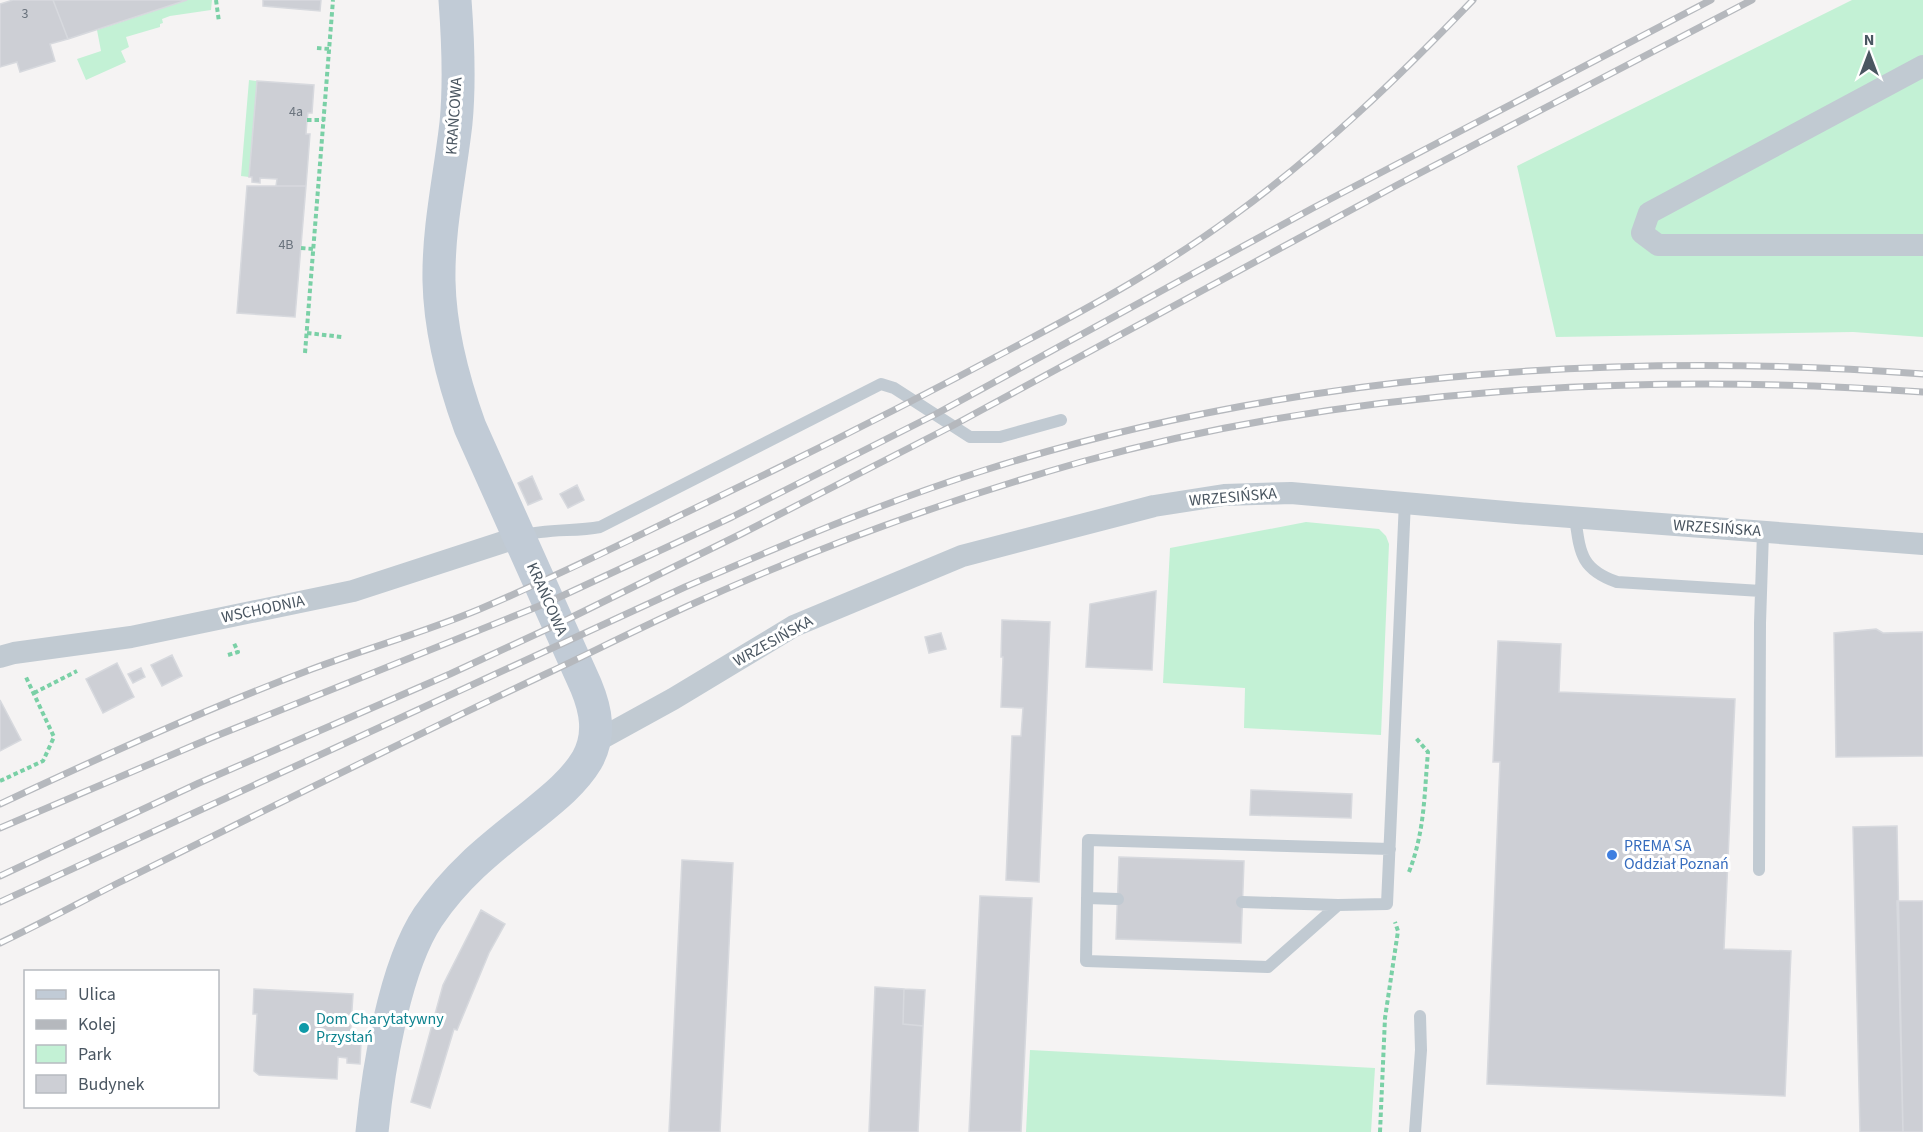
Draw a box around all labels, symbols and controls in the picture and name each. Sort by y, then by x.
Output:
house number: 3 [22,4,29,24]
north arrow [1839,24,1899,84]
text: N [1864,29,1874,51]
street label: KRAŃCOWA [440,76,468,156]
house number: 4a [289,102,303,122]
house number: 4B [278,235,294,255]
street label: WRZESIŃSKA [1188,482,1278,512]
street label: WRZESIŃSKA [1672,514,1762,542]
street label: KRAŃCOWA [521,559,573,639]
street label: WSCHODNIA [219,589,307,629]
street label: WRZESIŃSKA [729,610,817,672]
place label: PREMA SA Oddział Poznań [1624,835,1729,875]
marker: PREMA SA Oddział Poznań [1605,848,1619,862]
legend [24,970,219,1108]
text: Ulica [78,982,116,1007]
place label: Dom Charytatywny Przystań [316,1008,444,1048]
text: Kolej [78,1012,116,1037]
marker: Dom Charytatywny Przystań [297,1021,311,1035]
text: Park [78,1042,112,1067]
text: Budynek [78,1072,145,1097]

